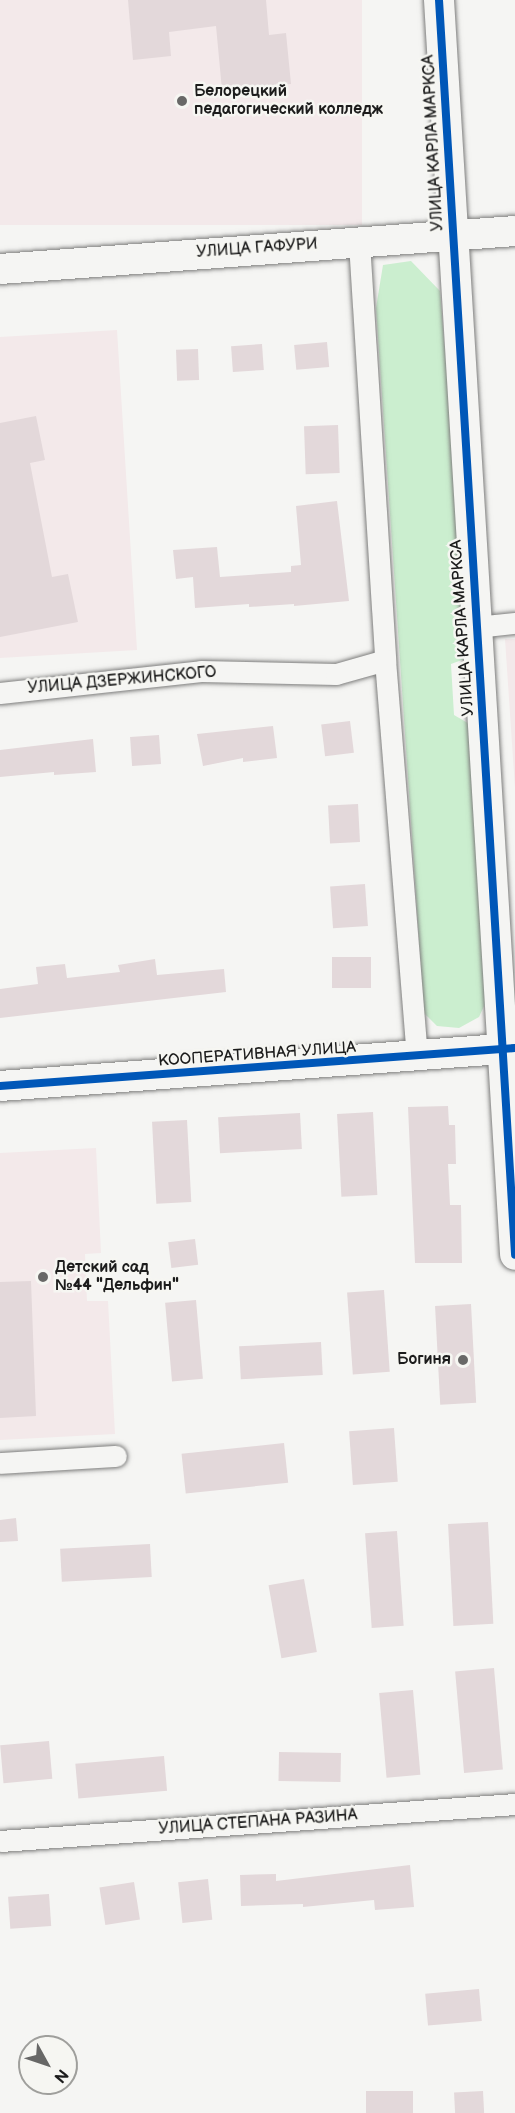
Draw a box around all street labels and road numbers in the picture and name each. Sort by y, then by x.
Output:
street label: УЛИЦА КАРЛА МАРКСА [420,54,448,232]
street label: УЛИЦА ГАФУРИ [196,235,318,263]
street label: УЛИЦА КАРЛА МАРКСА [447,539,479,717]
street label: УЛИЦА ДЗЕРЖИНСКОГО [27,663,217,699]
street label: КООПЕРАТИВНАЯ УЛИЦА [158,1039,356,1071]
street label: УЛИЦА СТЕПАНА РАЗИНА [158,1806,358,1840]

